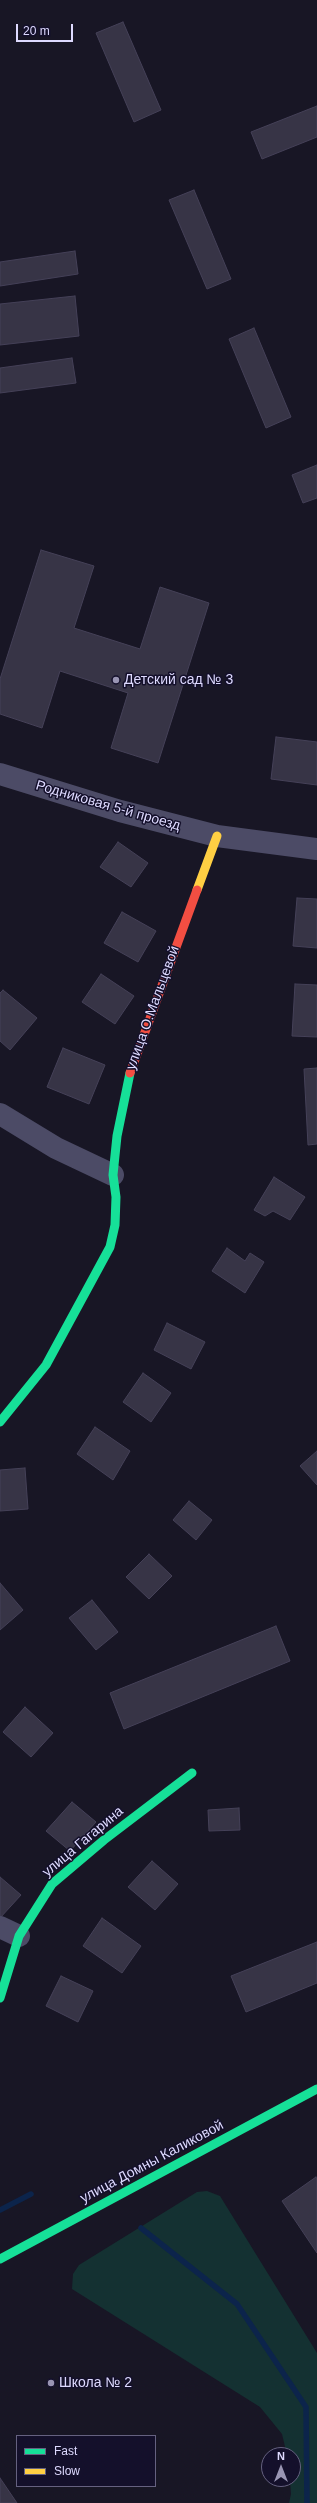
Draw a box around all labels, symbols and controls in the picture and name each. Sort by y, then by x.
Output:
scale bar [18,16,75,42]
text: 20 m [23,24,50,38]
place label: Детский сад № 3 [124,672,233,688]
marker: Детский сад № 3 [111,675,121,685]
street label: Родниковая 5-й проезд [34,777,182,835]
street label: улица О.Мальцевой [123,944,183,1072]
street label: улица Гагарина [39,1803,127,1881]
street label: улица Домны Каликовой [77,2117,227,2207]
place label: Школа № 2 [59,2375,132,2391]
marker: Школа № 2 [46,2378,56,2388]
legend [16,2435,156,2487]
text: Fast [54,2444,77,2458]
north arrow [261,2447,301,2487]
text: N [277,2450,285,2462]
text: Slow [54,2464,80,2478]

